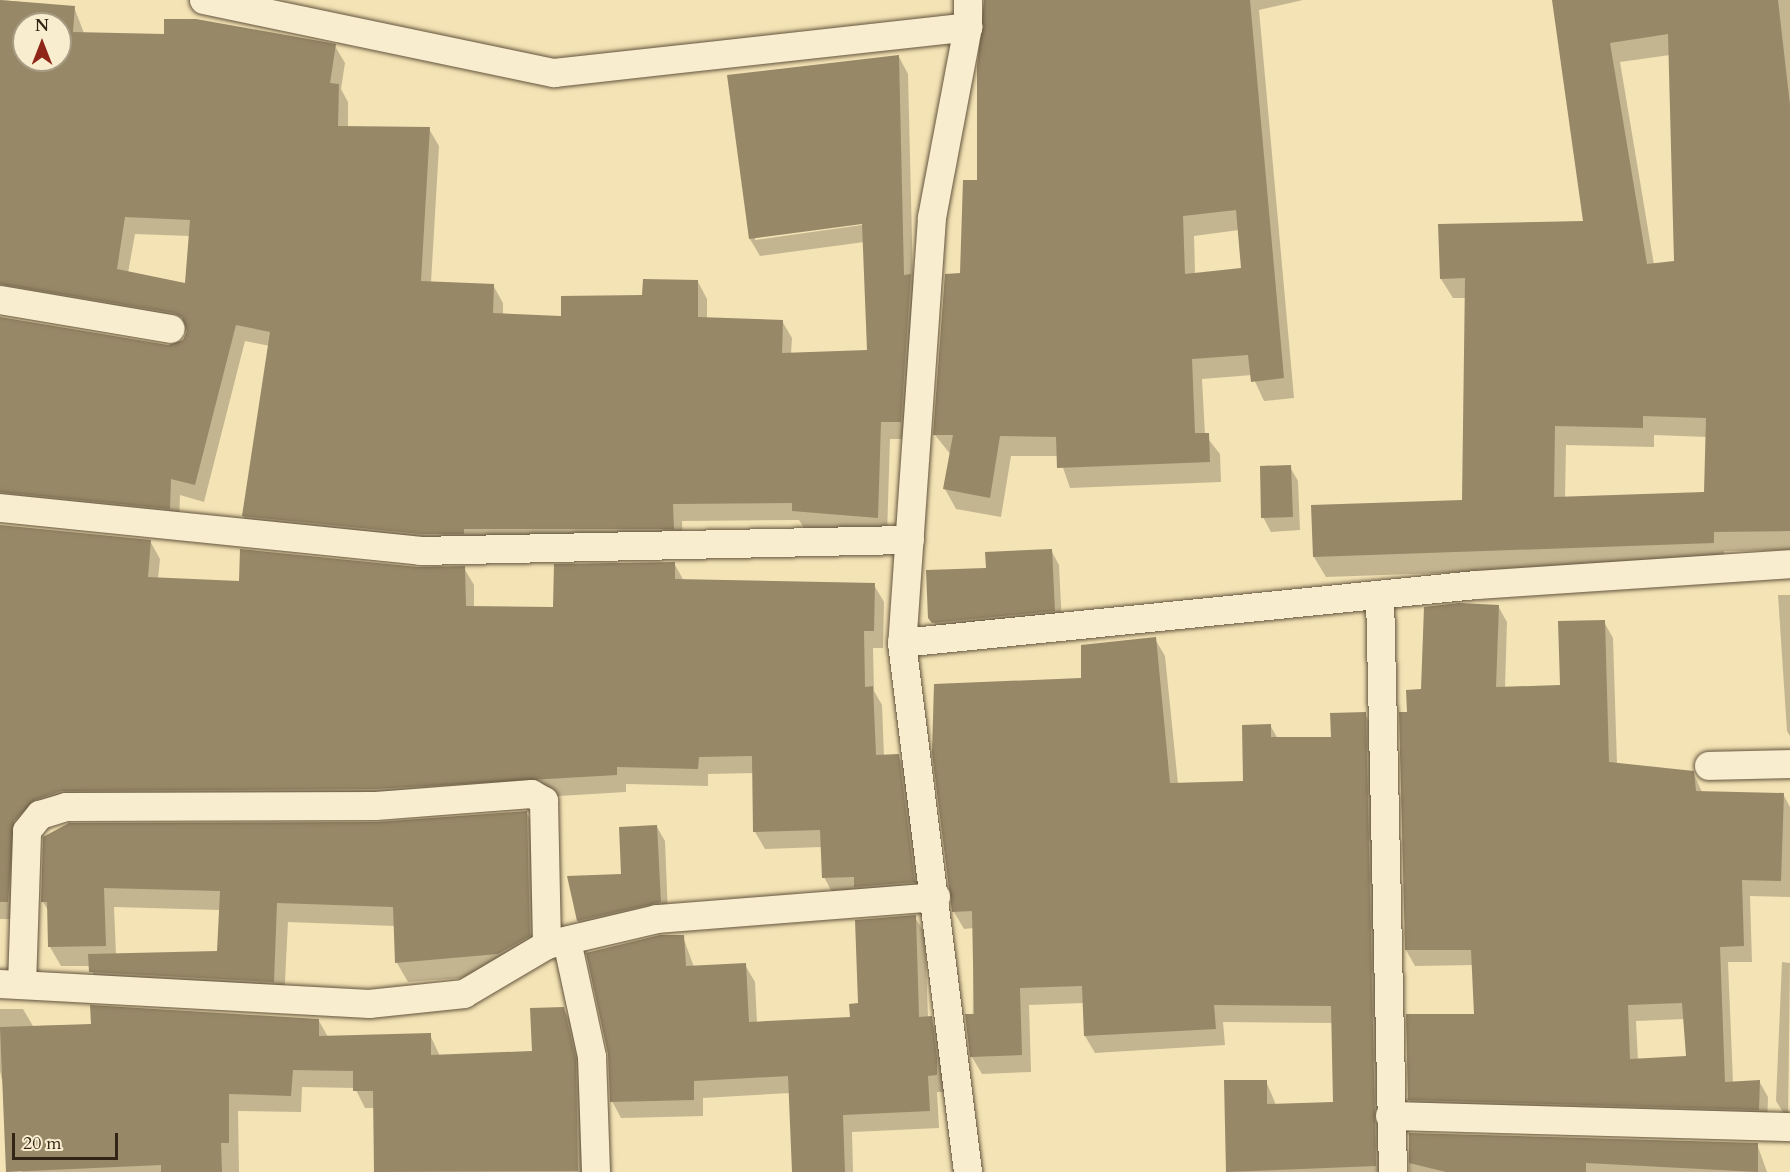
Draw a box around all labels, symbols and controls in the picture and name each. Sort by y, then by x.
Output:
north arrow [12,12,72,72]
text: N [35,15,49,37]
scale bar [15,1121,122,1159]
text: 20 m [23,1131,62,1156]

